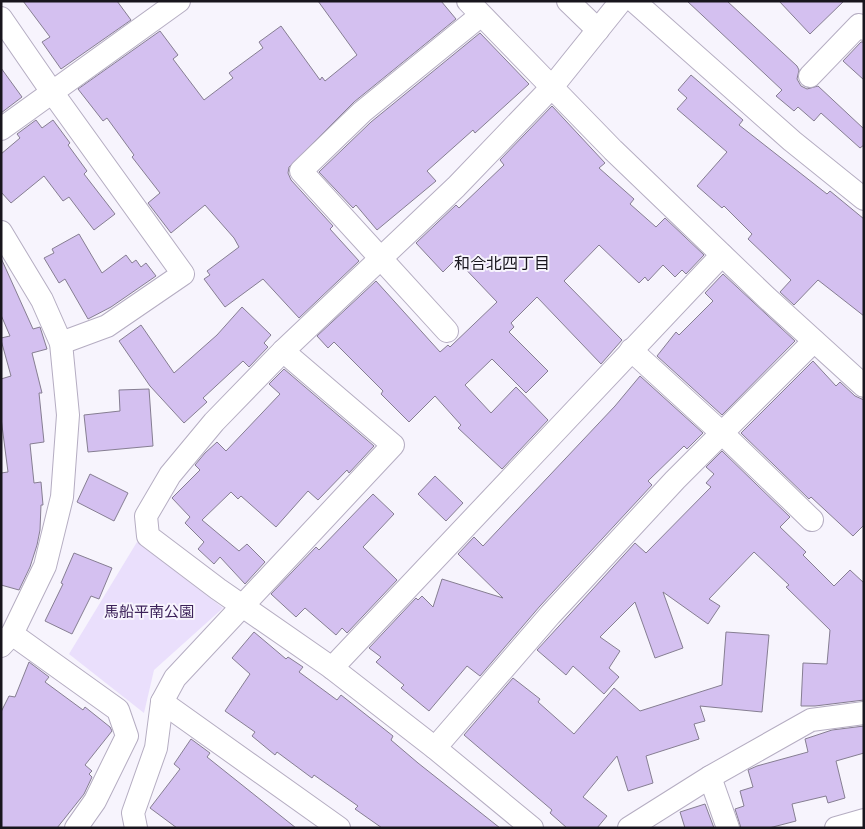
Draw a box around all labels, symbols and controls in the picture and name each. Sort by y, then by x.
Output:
district label: 和合北四丁目 [454,254,550,273]
park label: 馬船平南公園 [104,603,194,621]

